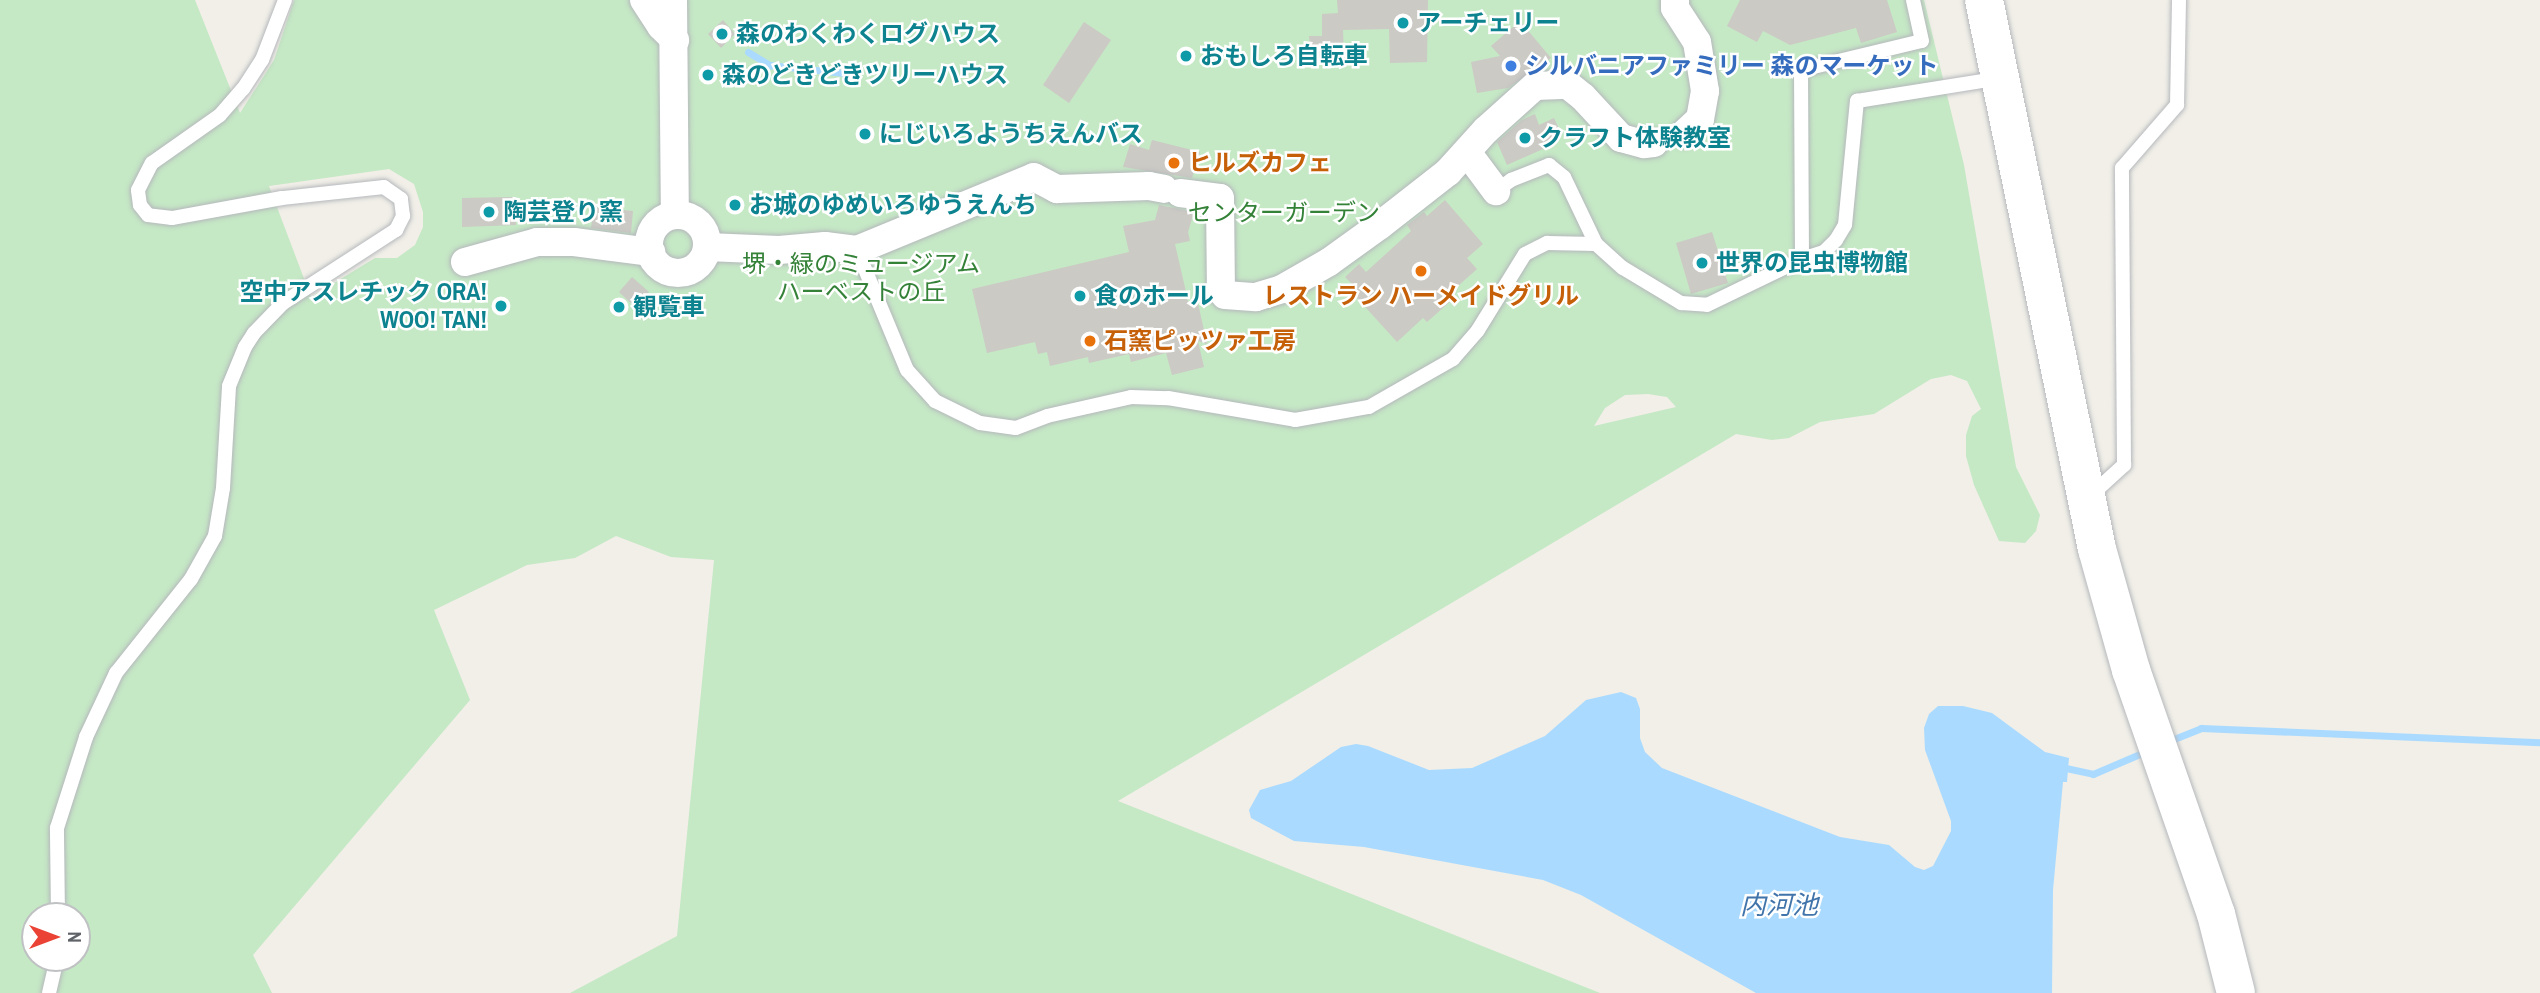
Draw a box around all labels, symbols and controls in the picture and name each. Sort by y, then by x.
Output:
place label: アーチェリー [1417,9,1560,37]
marker: アーチェリー [1395,15,1411,31]
place label: 森のわくわくログハウス [736,20,1000,48]
marker: 森のわくわくログハウス [714,26,730,42]
place label: おもしろ自転車 [1200,42,1368,70]
marker: おもしろ自転車 [1178,48,1194,64]
place label: シルバニアファミリー 森のマーケット [1525,52,1938,80]
marker: シルバニアファミリー 森のマーケット [1503,58,1519,74]
place label: 森のどきどきツリーハウス [722,61,1010,89]
marker: 森のどきどきツリーハウス [700,67,716,83]
place label: にじいろようちえんバス [879,120,1143,148]
place label: クラフト体験教室 [1539,124,1731,152]
marker: にじいろようちえんバス [857,126,873,142]
marker: クラフト体験教室 [1517,130,1533,146]
place label: ヒルズカフェ [1188,149,1332,177]
marker: ヒルズカフェ [1166,155,1182,171]
place label: お城のゆめいろゆうえんち [749,191,1037,219]
marker: お城のゆめいろゆうえんち [727,197,743,213]
place label: 陶芸登り窯 [503,198,623,226]
park label: センターガーデン [1188,199,1380,227]
marker: 陶芸登り窯 [481,204,497,220]
place label: 世界の昆虫博物館 [1716,249,1908,277]
park label: 堺・緑のミュージアム ハーベストの丘 [741,250,981,306]
marker: 世界の昆虫博物館 [1694,255,1710,271]
marker: レストラン ハーメイドグリル [1413,263,1429,279]
place label: 空中アスレチック ORA! WOO! TAN! [239,278,487,334]
place label: 食のホール [1094,282,1214,310]
place label: レストラン ハーメイドグリル [1262,282,1580,310]
marker: 食のホール [1072,288,1088,304]
place label: 観覧車 [633,293,705,321]
marker: 空中アスレチック ORA! WOO! TAN! [493,298,509,314]
marker: 観覧車 [611,299,627,315]
place label: 石窯ピッツァ工房 [1104,327,1296,355]
marker: 石窯ピッツァ工房 [1082,333,1098,349]
water label: 内河池 [1740,889,1818,921]
north arrow [21,902,91,972]
text: N [62,931,88,943]

